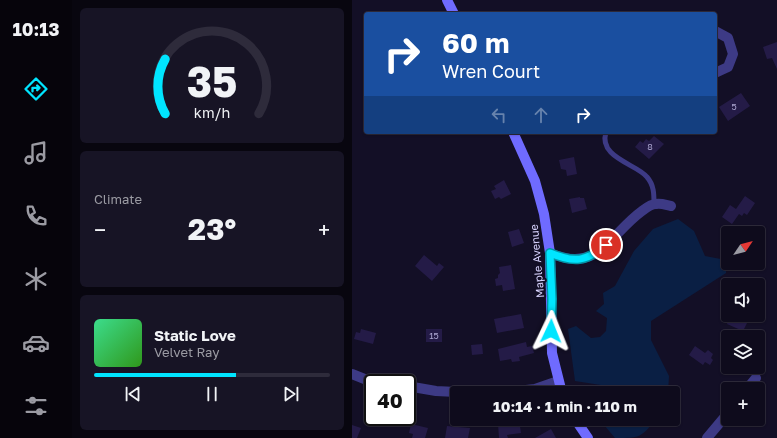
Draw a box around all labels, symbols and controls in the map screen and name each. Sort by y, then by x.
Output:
text: 10:13 [13,18,59,40]
text: 60 m [442,26,509,59]
icon: right [376,28,428,80]
text: 35 [187,55,237,105]
text: Wren Court [442,60,540,82]
icon: directions [22,75,50,103]
house number: 5 [731,101,737,112]
text: km/h [194,103,230,120]
icon: left [488,104,510,126]
icon: ahead [530,104,552,126]
icon: right [572,104,594,126]
icon: music [22,139,50,167]
house number: 8 [647,141,653,152]
text: Climate [94,191,142,207]
icon: phone [22,202,50,230]
text: 23° [188,211,236,247]
text: − [94,216,106,243]
text: + [318,216,330,243]
street label: Maple Avenue [527,224,546,298]
north arrow [721,226,765,270]
map controls [721,226,765,426]
pin [589,228,623,262]
icon: arrive [595,234,617,256]
icon: climate [22,265,50,293]
button: sound [721,278,765,322]
position arrow [530,310,572,352]
text: Static Love [154,326,236,344]
icon: car [22,329,50,357]
house number: 15 [429,330,439,341]
button: layers [721,330,765,374]
text: Velvet Ray [154,344,219,360]
speed limit sign: 40 [364,374,416,426]
button: + [721,382,765,426]
icon: previous [122,383,144,405]
icon: pause [201,383,223,405]
icon: next [280,383,302,405]
icon: filters [22,392,50,420]
text: 10:14 · 1 min · 110 m [493,397,637,415]

